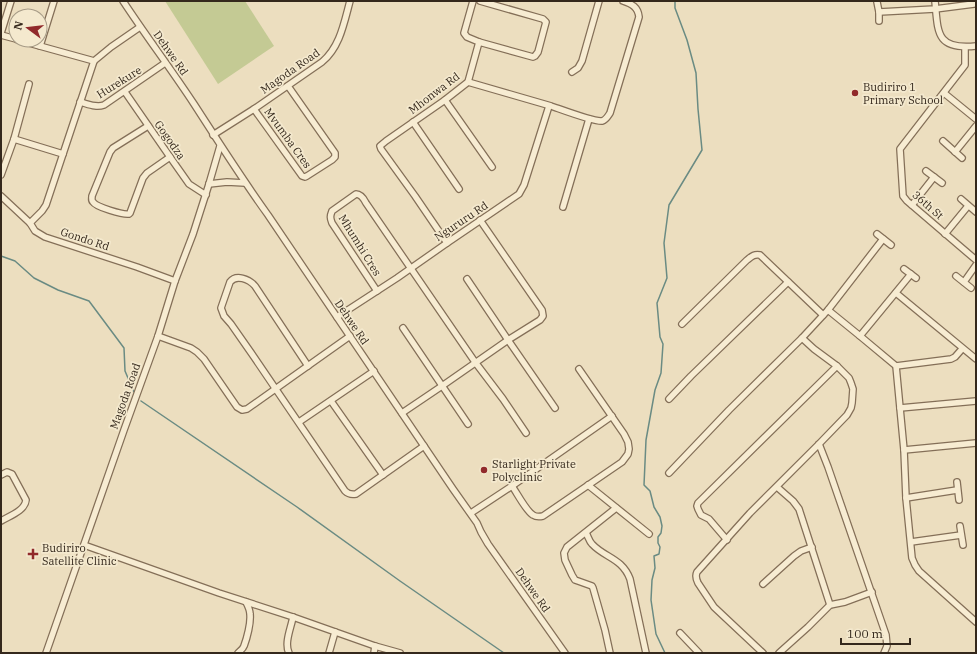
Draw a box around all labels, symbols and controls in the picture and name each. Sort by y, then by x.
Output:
north arrow [8,8,48,48]
text: N [10,19,26,31]
street label: Dehwe Rd [151,28,192,78]
street label: Magoda Road [258,45,323,97]
street label: Hurekure [94,63,144,101]
street label: Mhonwa Rd [406,69,463,117]
place label: Budiriro 1 Primary School [863,80,943,107]
marker: Budiriro 1 Primary School [850,88,860,98]
street label: Mvumba Cres [261,105,315,171]
street label: Gogodza [151,118,189,162]
street label: 36th St [909,188,947,222]
street label: Ngururu Rd [432,198,491,244]
street label: Mhumhi Cres [336,212,384,278]
street label: Gondo Rd [59,225,111,254]
street label: Dehwe Rd [332,297,372,347]
street label: Magoda Road [107,361,144,431]
place label: Starlight Private Polyclinic [492,457,576,484]
marker: Starlight Private Polyclinic [479,465,489,475]
place label: Budiriro Satellite Clinic [42,541,117,568]
marker: Budiriro Satellite Clinic [27,548,39,560]
street label: Dehwe Rd [513,565,554,615]
scale bar [841,620,910,646]
text: 100 m [847,626,883,641]

